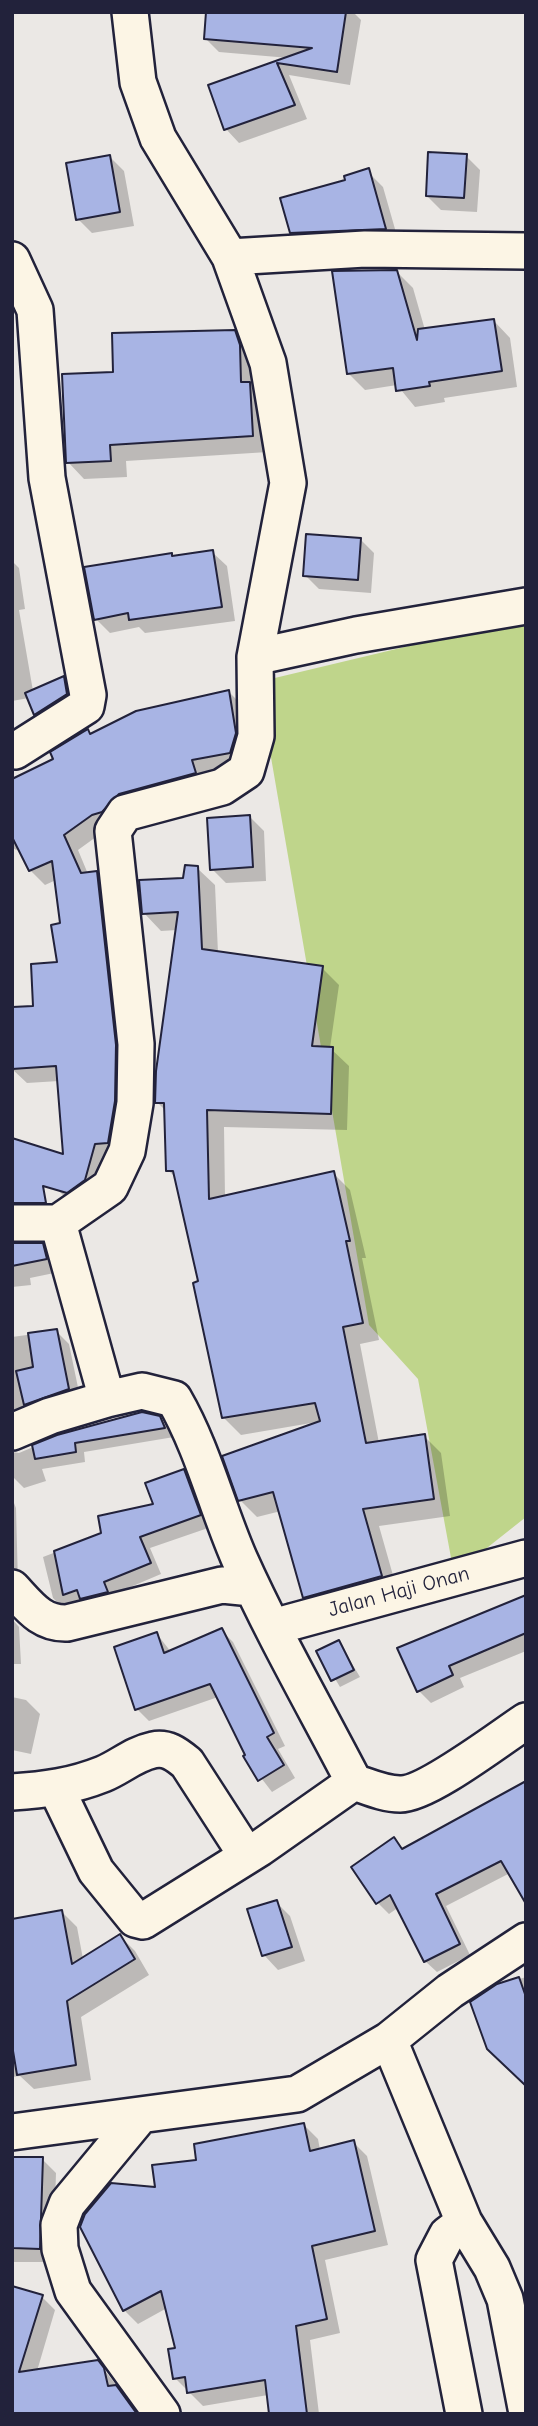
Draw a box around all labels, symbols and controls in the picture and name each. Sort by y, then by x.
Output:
street label: Jalan Haji Onan [326,1561,472,1623]

